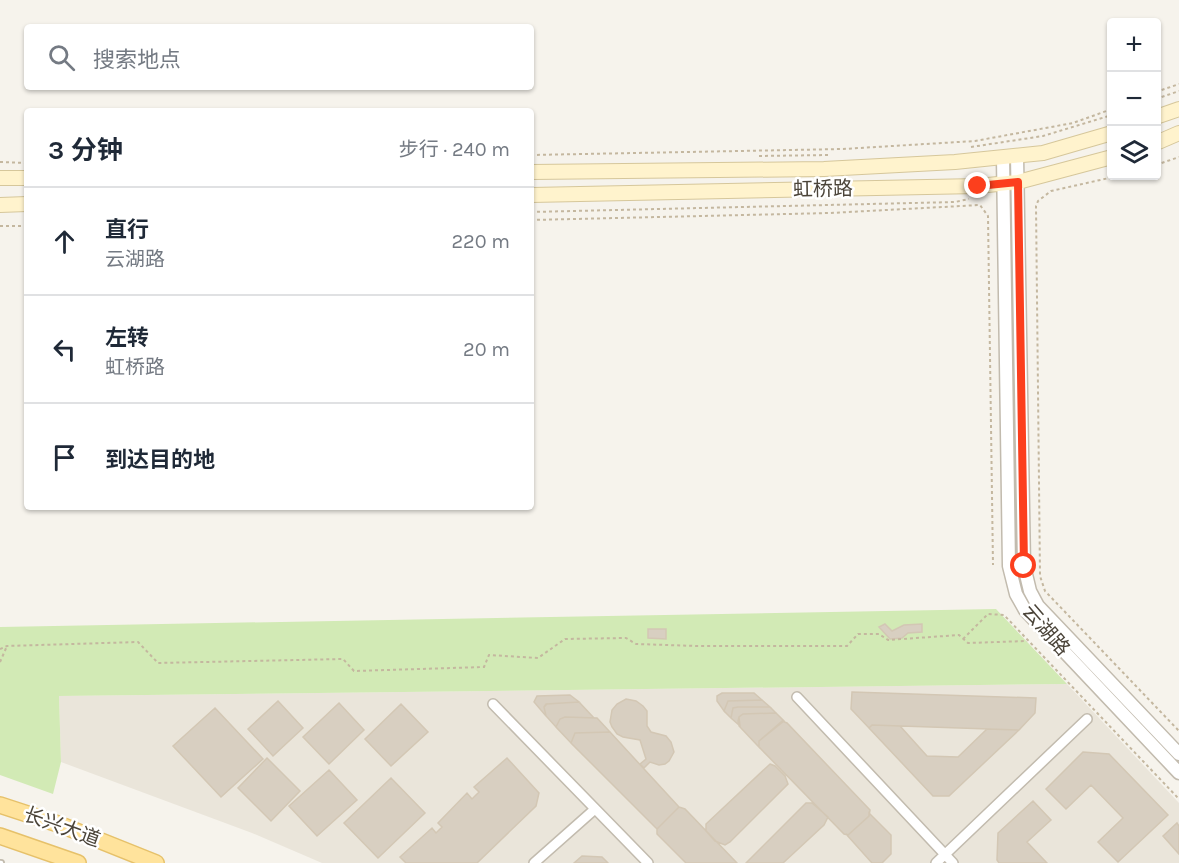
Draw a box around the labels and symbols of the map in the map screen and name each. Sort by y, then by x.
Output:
route end [964,172,990,198]
street label: 虹桥路 [793,177,853,201]
route start [1010,552,1036,578]
street label: 云湖路 [1018,600,1074,660]
street label: 长兴大道 [20,803,104,851]

